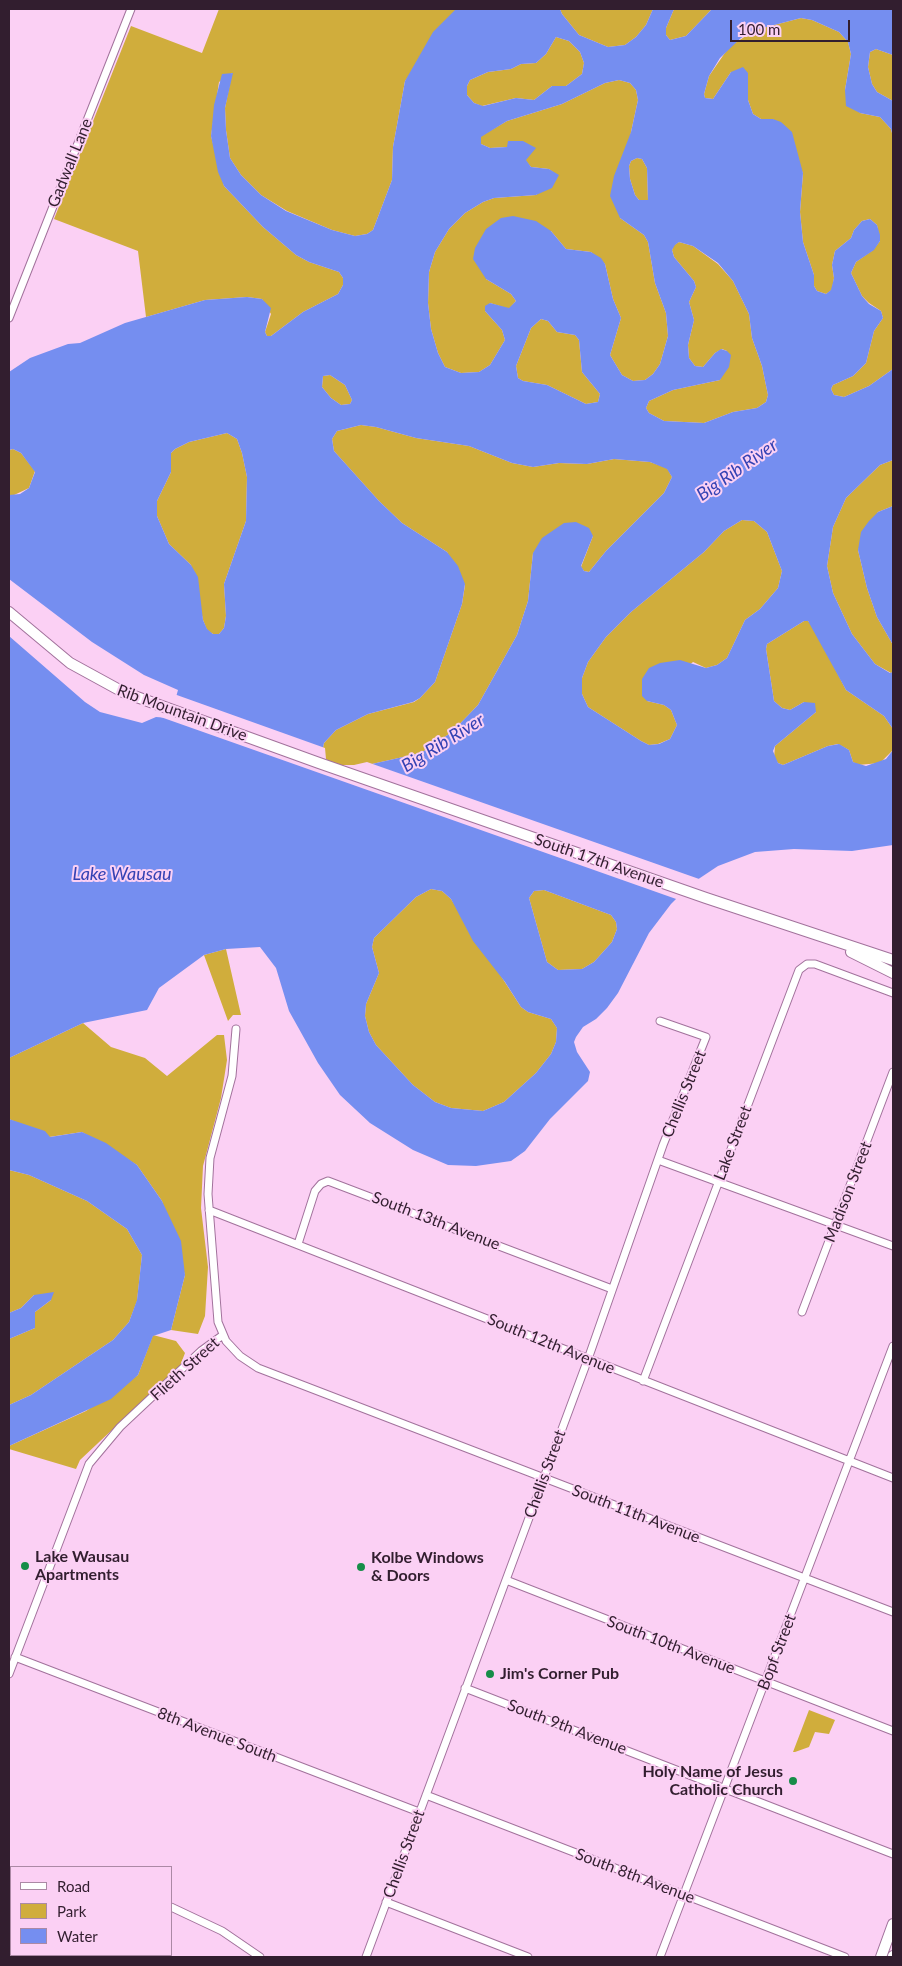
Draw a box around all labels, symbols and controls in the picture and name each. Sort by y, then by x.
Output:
scale bar [732,10,852,42]
text: 100 m [738,20,780,38]
street label: Gadwall Lane [43,116,97,210]
water label: Big Rib River [692,434,782,506]
street label: Rib Mountain Drive [114,681,250,745]
water label: Big Rib River [398,709,488,777]
street label: South 17th Avenue [532,830,666,892]
water label: Lake Wausau [72,863,172,885]
street label: Chellis Street [658,1047,710,1141]
street label: Lake Street [710,1103,756,1183]
street label: Madison Street [820,1139,876,1245]
street label: South 13th Avenue [369,1188,503,1254]
street label: South 12th Avenue [485,1310,617,1378]
street label: Flieth Street [147,1333,223,1405]
street label: Chellis Street [520,1427,570,1521]
street label: South 11th Avenue [569,1481,703,1547]
place label: Lake Wausau Apartments [35,1547,129,1585]
place label: Kolbe Windows & Doors [371,1548,484,1586]
marker: Lake Wausau Apartments [19,1560,31,1572]
marker: Kolbe Windows & Doors [355,1561,367,1573]
street label: Bopf Street [754,1611,800,1693]
street label: South 10th Avenue [604,1612,738,1678]
place label: Jim's Corner Pub [500,1664,619,1684]
marker: Jim's Corner Pub [484,1668,496,1680]
street label: South 9th Avenue [505,1695,629,1759]
street label: 8th Avenue South [155,1703,279,1767]
place label: Holy Name of Jesus Catholic Church [642,1762,783,1800]
marker: Holy Name of Jesus Catholic Church [787,1775,799,1787]
street label: Chellis Street [379,1807,429,1901]
street label: South 8th Avenue [573,1844,697,1908]
legend [10,1866,172,1956]
text: Road [57,1877,90,1895]
text: Park [57,1902,86,1920]
text: Water [57,1927,98,1945]

